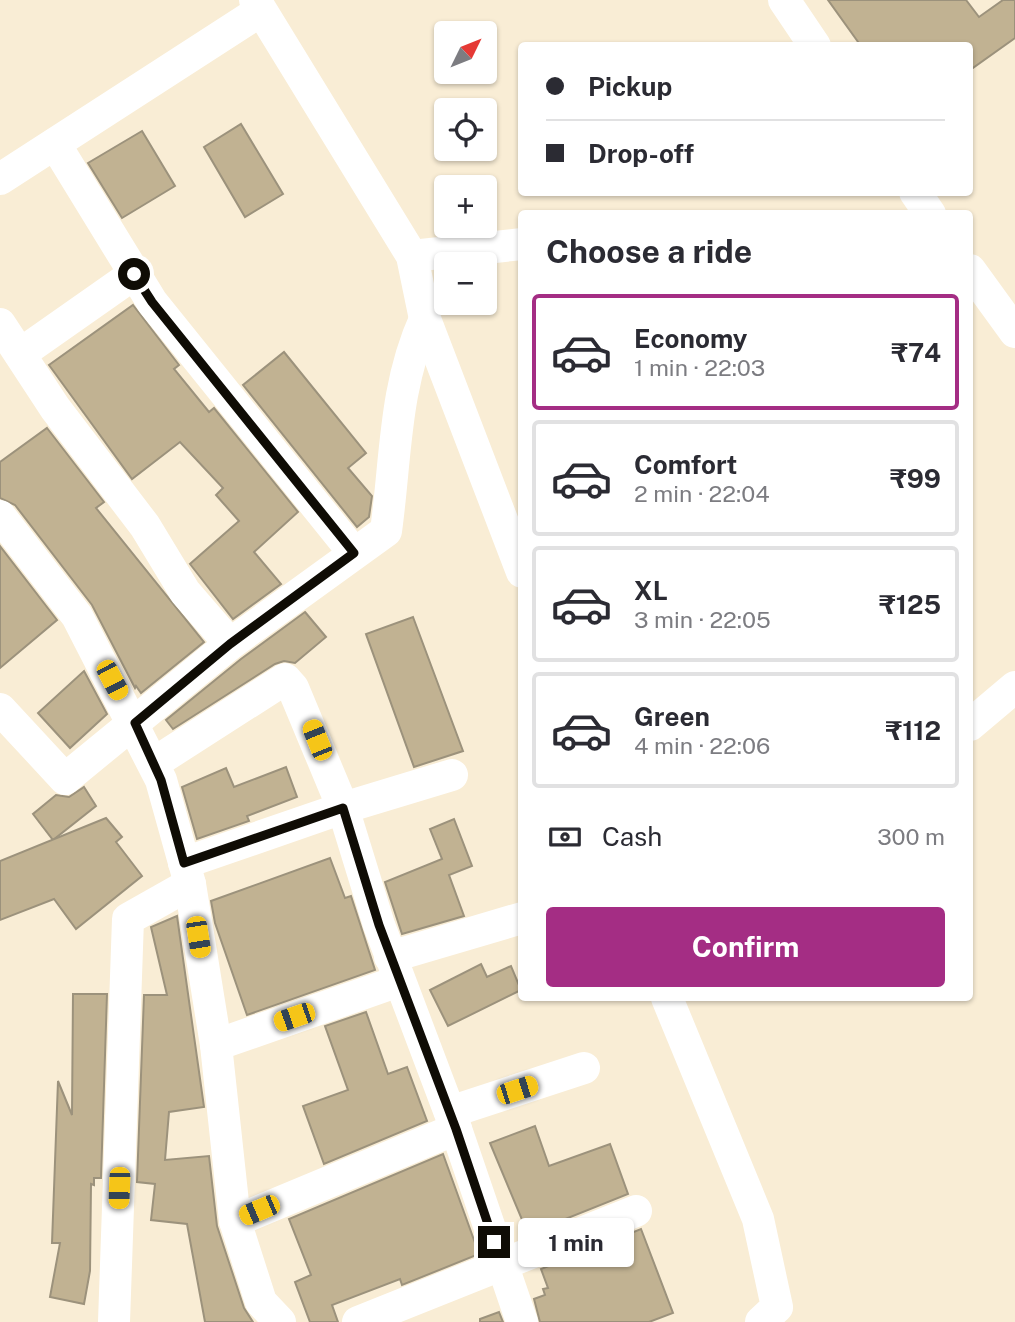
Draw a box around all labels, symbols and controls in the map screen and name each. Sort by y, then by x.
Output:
north arrow [434,21,497,84]
map controls [434,21,497,315]
text: Pickup [588,71,672,102]
button: locate [434,98,497,161]
text: Drop-off [588,138,694,169]
button: + [434,175,497,238]
text: Choose a ride [546,233,752,270]
button: − [434,252,497,315]
route start [118,258,150,290]
icon: car [550,321,613,384]
text: Economy [634,323,747,354]
text: ₹74 [891,337,941,368]
text: 1 min · 22:03 [634,354,765,381]
icon: car [550,447,613,510]
text: Comfort [634,449,737,480]
text: ₹99 [890,463,941,494]
text: 2 min · 22:04 [634,480,770,507]
icon: car [550,573,613,636]
text: XL [634,575,668,606]
text: ₹125 [879,589,941,620]
text: 3 min · 22:05 [634,606,771,633]
car [93,657,132,703]
icon: car [550,699,613,762]
text: Green [634,701,710,732]
text: ₹112 [886,715,941,746]
car [300,717,335,763]
text: 4 min · 22:06 [634,732,770,759]
icon: cash [546,818,584,856]
text: Cash [602,821,662,852]
text: 300 m [877,823,945,850]
button: Confirm [546,907,945,987]
car [185,915,212,959]
car [271,1000,318,1034]
car [494,1074,541,1106]
car [108,1167,131,1209]
car [236,1192,283,1228]
callout: 1 min [518,1218,634,1266]
route end [478,1226,510,1258]
text: 1 min [548,1229,604,1256]

